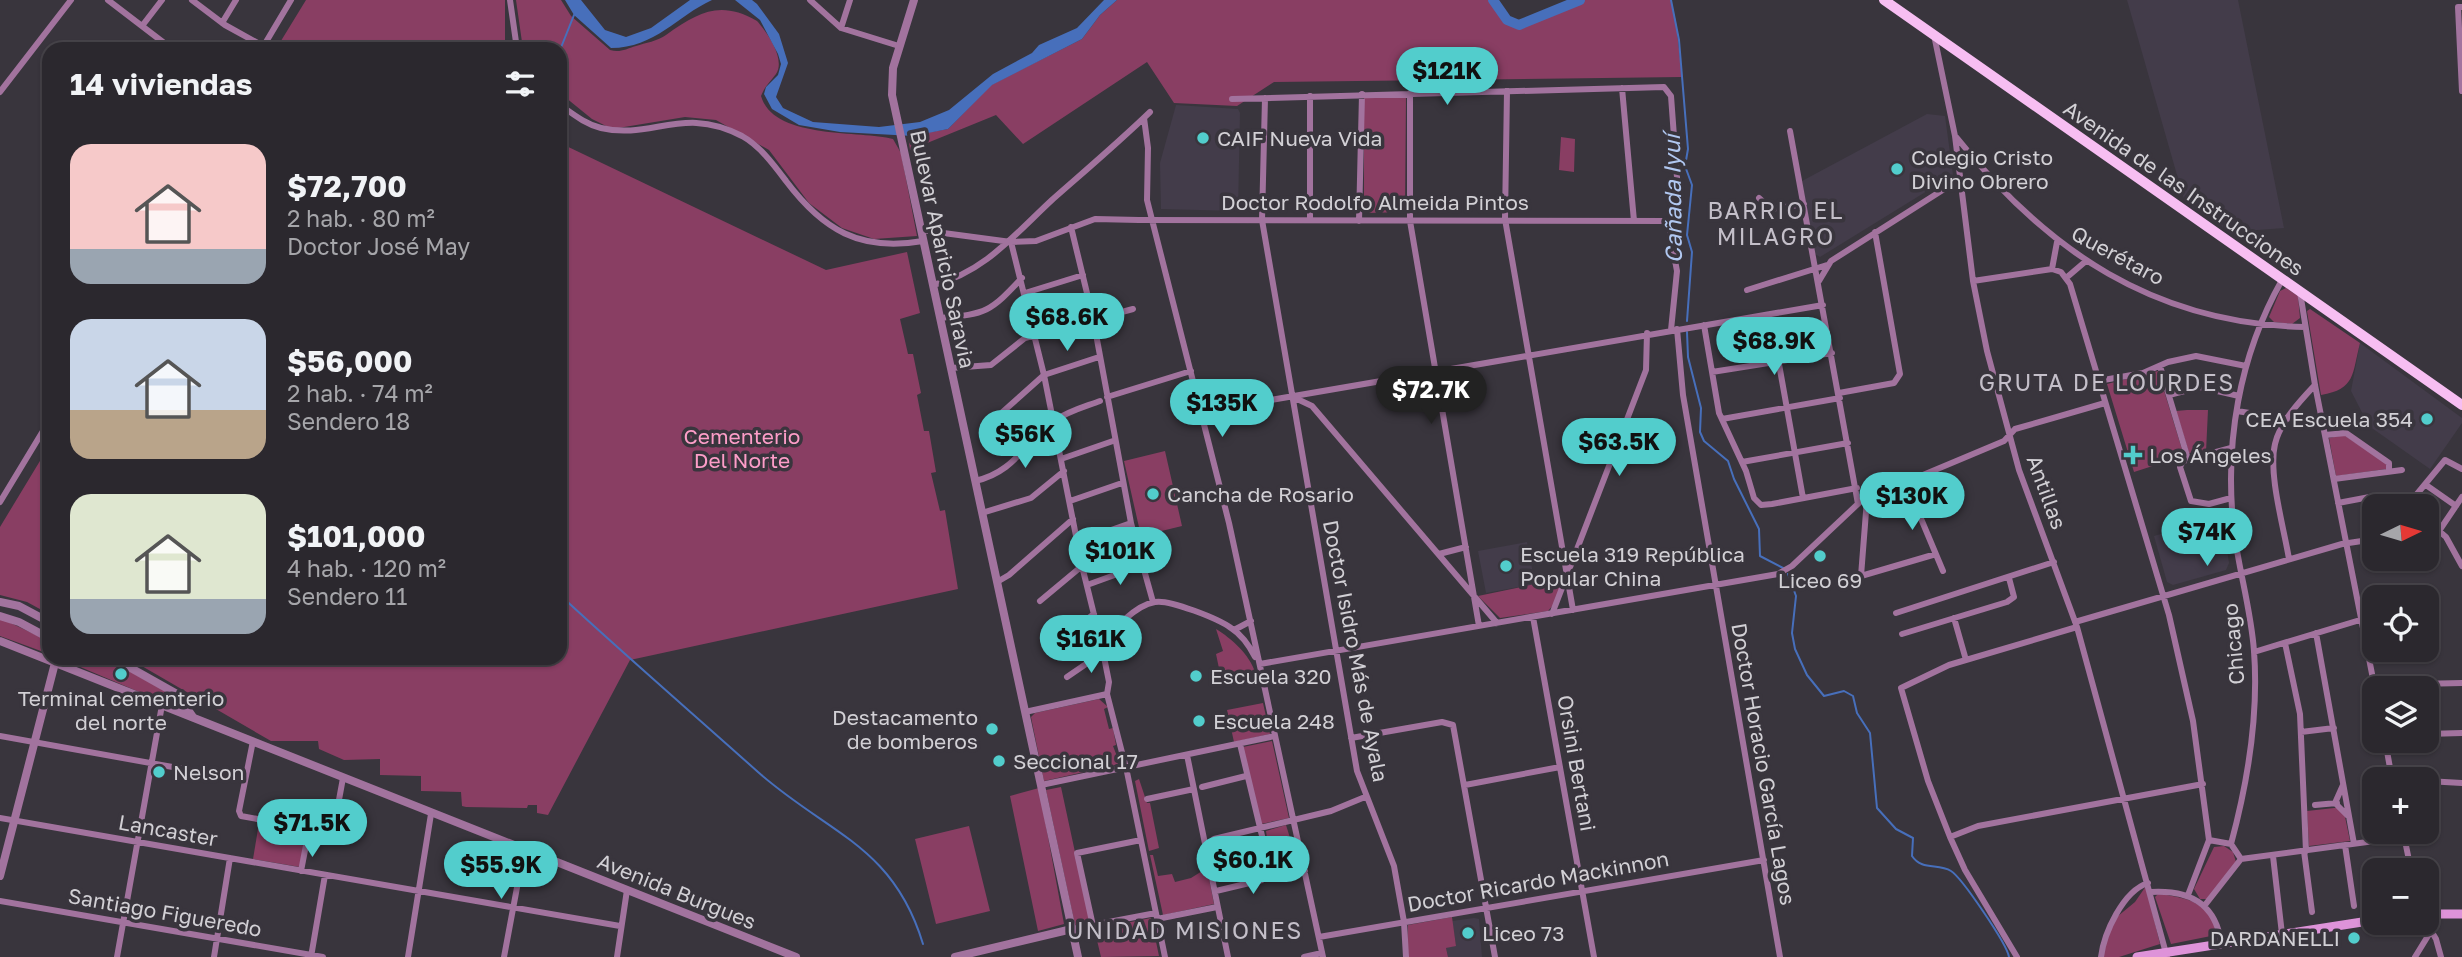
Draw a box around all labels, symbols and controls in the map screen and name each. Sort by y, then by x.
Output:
pin: $121K [1398,48,1496,107]
text: $121K [1412,56,1482,84]
icon: filters [501,65,539,103]
text: 14 viviendas [70,66,253,102]
street label: Avenida de las Instrucciones [2059,95,2309,281]
place label: CAIF Nueva Vida [1217,125,1382,151]
street label: Bulevar Aparicio Saravia [905,127,981,371]
water label: Cañada Iyuí [1657,129,1687,264]
marker: CAIF Nueva Vida [1195,130,1211,146]
place label: Colegio Cristo Divino Obrero [1911,144,2053,194]
marker: Colegio Cristo Divino Obrero [1889,161,1905,177]
text: $72,700 [287,168,407,204]
icon: home [126,172,210,256]
street label: Doctor Rodolfo Almeida Pintos [1221,189,1529,215]
district label: BARRIO EL MILAGRO [1708,196,1844,250]
text: 2 hab. · 80 m² [287,204,435,232]
street label: Querétaro [2067,220,2169,290]
text: Doctor José May [287,232,470,260]
pin: $68.6K [1010,294,1124,353]
text: $68.6K [1025,302,1109,330]
pin: $68.9K [1717,318,1831,377]
text: $68.9K [1732,326,1816,354]
text: $56,000 [287,343,413,379]
icon: home [126,347,210,431]
pin: $72.7K [1374,366,1488,426]
district label: GRUTA DE LOURDES [1979,368,2235,396]
text: $72.7K [1392,375,1470,403]
text: 2 hab. · 74 m² [287,379,433,407]
pin: $135K [1173,380,1271,439]
text: $135K [1186,388,1258,416]
place label: CEA Escuela 354 [2245,406,2413,432]
text: Sendero 18 [287,407,410,435]
pin: $56K [984,410,1066,470]
marker: CEA Escuela 354 [2419,411,2435,427]
text: $56K [995,419,1055,447]
pin: $63.5K [1562,419,1676,478]
park label: Cementerio Del Norte [684,423,800,473]
text: $63.5K [1578,427,1660,455]
place label: Los Ángeles [2149,442,2272,468]
marker: Los Ángeles [2123,445,2143,465]
street label: Antillas [2022,451,2072,533]
pin: $130K [1863,472,1961,532]
place label: Cancha de Rosario [1167,481,1354,507]
text: $130K [1876,481,1948,509]
marker: Cancha de Rosario [1145,486,1161,502]
north arrow [2362,494,2440,570]
map controls [2362,494,2439,935]
pin: $74K [2166,508,2248,568]
text: $74K [2178,517,2237,545]
text: $101,000 [287,518,426,554]
street label: Doctor Isidro Más de Ayala [1318,518,1394,784]
icon: home [126,522,210,606]
pin: $101K [1071,528,1169,587]
text: $101K [1085,536,1155,564]
place label: Escuela 319 República Popular China [1520,541,1745,591]
marker: Liceo 69 [1812,548,1828,564]
text: 4 hab. · 120 m² [287,554,446,582]
marker: Escuela 319 República Popular China [1498,558,1514,574]
place label: Liceo 69 [1778,567,1862,593]
text: Sendero 11 [287,582,407,610]
button: locate [2362,585,2439,662]
street label: Chicago [2216,602,2250,686]
pin: $161K [1042,616,1140,675]
street label: Doctor Horacio García Lagos [1726,621,1802,907]
text: $161K [1056,624,1126,652]
place label: Escuela 320 [1210,663,1332,689]
marker: Terminal cementerio del norte [113,666,129,682]
marker: Escuela 320 [1188,668,1204,684]
button: layers [2362,676,2439,753]
place label: Terminal cementerio del norte [18,685,224,735]
street label: Orsini Bertani [1552,693,1602,833]
place label: Destacamento de bomberos [832,704,978,754]
place label: Escuela 248 [1213,708,1335,734]
marker: Escuela 248 [1191,713,1207,729]
marker: Destacamento de bomberos [984,721,1000,737]
place label: Seccional 17 [1013,748,1138,774]
marker: Seccional 17 [991,753,1007,769]
place label: Nelson [173,759,245,785]
marker: Nelson [151,764,167,780]
button: + [2362,767,2439,844]
pin: $71.5K [255,800,369,859]
text: $71.5K [273,808,351,836]
street label: Lancaster [116,809,220,851]
pin: $60.1K [1196,836,1310,896]
pin: $55.9K [444,842,558,901]
text: $60.1K [1213,845,1293,873]
street label: Doctor Ricardo Mackinnon [1405,845,1671,917]
street label: Avenida Burgues [594,847,760,935]
text: $55.9K [460,850,542,878]
button: − [2362,858,2439,935]
street label: Santiago Figueredo [66,882,264,942]
district label: UNIDAD MISIONES [1067,916,1303,944]
place label: Liceo 73 [1482,920,1565,946]
marker: Liceo 73 [1460,925,1476,941]
place label: DARDANELLI [2210,925,2340,951]
marker: DARDANELLI [2346,930,2362,946]

